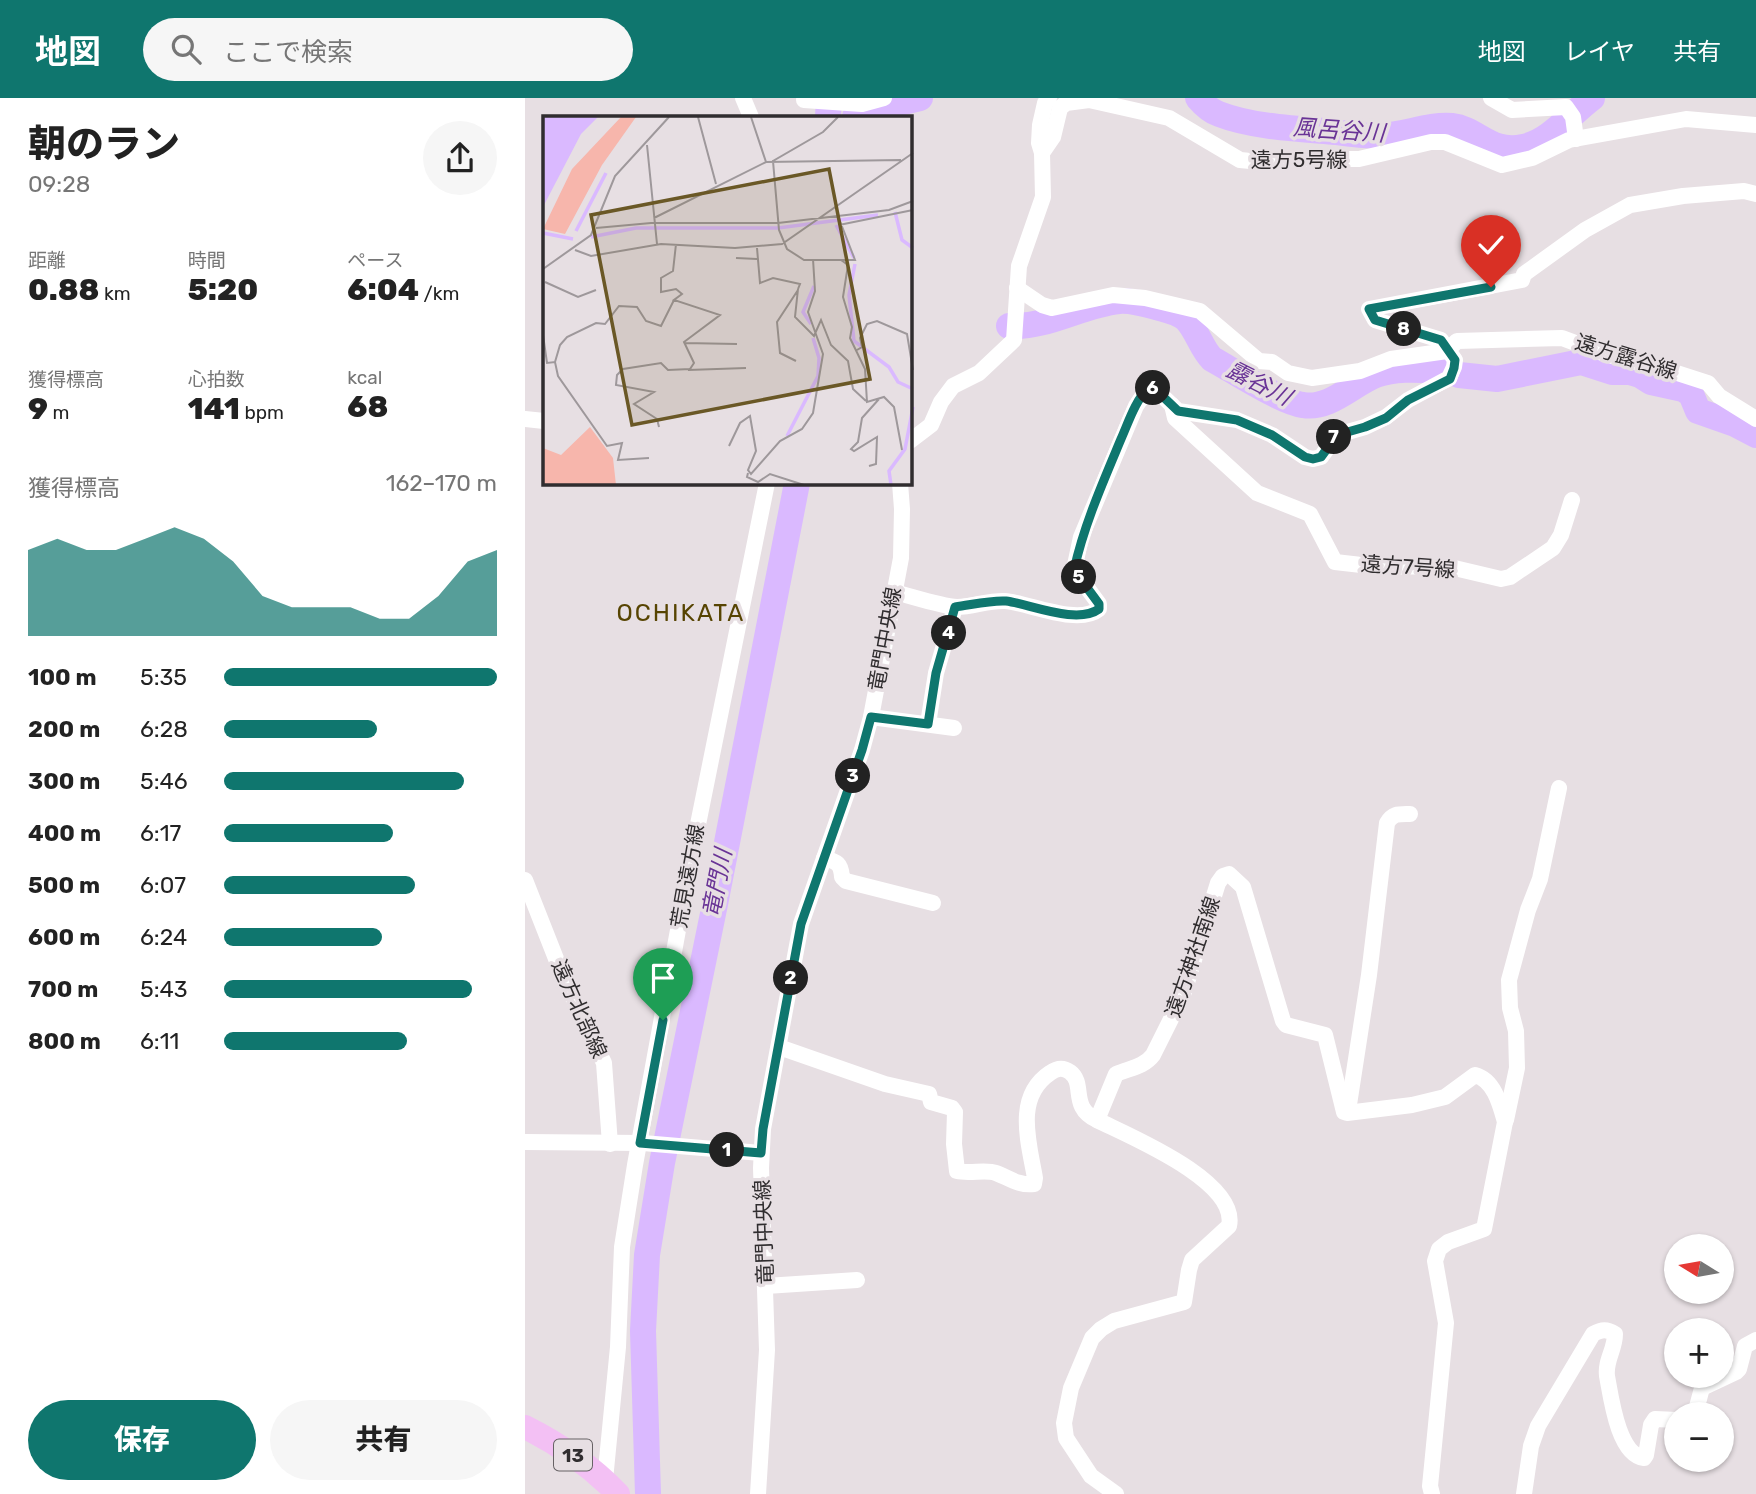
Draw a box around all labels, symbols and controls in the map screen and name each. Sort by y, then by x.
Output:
search box [143,18,633,81]
icon: search [167,30,205,68]
text: 地図 [35,32,101,71]
text: ここで検索 [223,37,353,68]
text: 地図 [1478,38,1526,66]
text: レイヤ [1564,38,1635,66]
text: 共有 [1673,38,1721,66]
water label: 風呂谷川 [1292,113,1389,147]
inset map [543,116,912,485]
text: 朝のラン [28,121,180,167]
button: share [423,121,497,195]
street label: 遠方5号線 [1251,147,1347,172]
text: 09:28 [28,170,90,198]
pin [1461,215,1521,287]
icon: check [1472,226,1510,264]
text: 距離 [28,249,66,272]
text: 時間 [188,249,226,272]
text: ペース [347,249,403,272]
text: 0.88 [28,272,99,308]
text: 5:20 [188,272,258,308]
text: 6:04 [347,272,419,308]
text: km [99,282,131,305]
text: /km [419,282,459,305]
pin: 8 [1387,312,1421,346]
text: 8 [1397,317,1410,340]
street label: 遠方露谷線 [1572,329,1680,384]
water label: 露谷川 [1222,355,1299,412]
text: kcal [347,366,382,389]
text: 獲得標高 [28,368,104,391]
text: 心拍数 [188,368,245,391]
pin: 6 [1135,370,1171,406]
text: 6 [1146,376,1159,399]
text: 68 [347,389,388,425]
text: 9 [28,391,48,427]
text: 141 [188,391,240,427]
text: m [48,401,69,424]
text: bpm [240,401,284,424]
pin: 7 [1317,420,1351,454]
text: 7 [1328,425,1339,448]
text: 162–170 m [386,469,497,497]
text: 獲得標高 [28,474,120,502]
street label: 遠方7号線 [1360,551,1456,582]
pin: 5 [1061,560,1097,594]
text: 5 [1072,565,1085,588]
street label: 竜門中央線 [863,585,906,693]
district label: OCHIKATA [617,599,745,627]
pin: 4 [931,616,967,650]
text: 4 [942,621,955,644]
text: 100 m [28,663,97,691]
text: 5:35 [140,663,187,691]
text: 200 m [28,715,100,743]
text: 6:28 [140,715,188,743]
pin: 3 [835,758,871,794]
text: 3 [846,764,859,787]
text: 300 m [28,767,100,795]
text: 5:46 [140,767,188,795]
text: 400 m [28,819,101,847]
text: 6:17 [140,819,181,847]
street label: 荒見遠方線 [666,822,709,930]
water label: 竜門川 [697,844,738,920]
text: 500 m [28,871,100,899]
text: 6:07 [140,871,186,899]
street label: 遠方神社南線 [1160,893,1225,1020]
text: 600 m [28,923,100,951]
text: 6:24 [140,923,187,951]
pin [633,948,693,1020]
street label: 遠方北部線 [547,956,612,1062]
icon: arrive [644,959,682,997]
pin: 2 [773,960,809,996]
text: 2 [784,966,797,989]
text: 700 m [28,975,98,1003]
text: 5:43 [140,975,188,1003]
text: 800 m [28,1027,101,1055]
text: 6:11 [140,1027,179,1055]
pin: 1 [709,1132,745,1168]
text: 1 [722,1138,731,1161]
street label: 竜門中央線 [749,1179,778,1285]
north arrow [1664,1234,1734,1304]
map controls [1664,1234,1734,1472]
button: + [1664,1318,1734,1388]
button: 保存 [28,1400,256,1480]
button: 共有 [270,1400,497,1480]
button: − [1664,1402,1734,1472]
road number: 13 [554,1440,592,1470]

